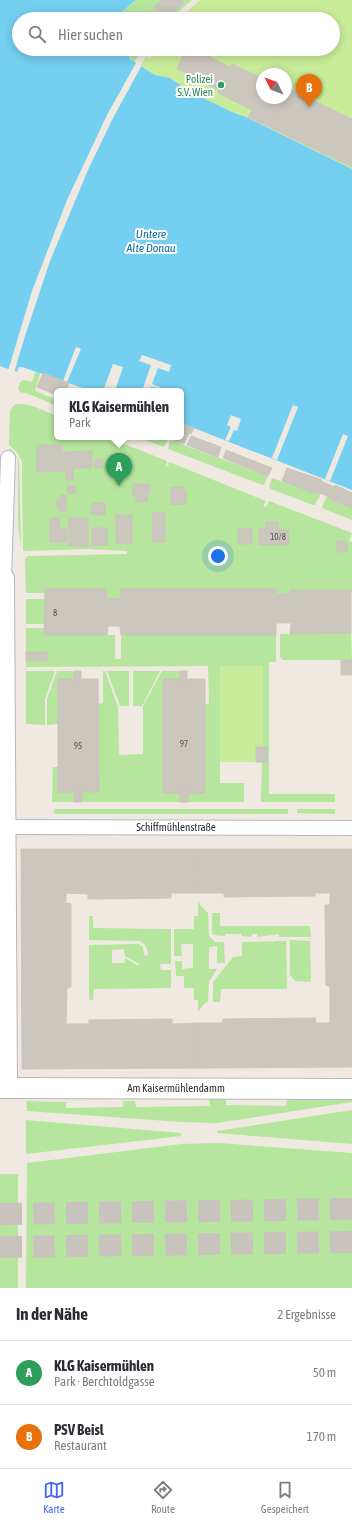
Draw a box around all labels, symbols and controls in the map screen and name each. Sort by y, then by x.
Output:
search box [12,12,340,56]
icon: search [26,23,48,45]
text: Hier suchen [58,26,123,43]
north arrow [256,68,292,104]
place label: Polizei S.V. Wien [177,73,213,98]
pin: B [296,74,322,107]
marker: Polizei S.V. Wien [216,80,226,90]
water label: Untere Alte Donau [125,227,176,255]
popup [54,388,184,440]
text: KLG Kaisermühlen [69,398,169,415]
text: Park [69,415,91,430]
pin: A [106,453,132,486]
house number: 10/8 [270,532,286,542]
your location [208,546,228,566]
house number: 8 [53,608,57,618]
house number: 97 [180,739,188,749]
house number: 95 [74,741,82,751]
street label: Schiffmühlenstraße [136,821,216,833]
street label: Am Kaisermühlendamm [127,1082,225,1094]
text: In der Nähe [16,1304,88,1324]
text: 2 Ergebnisse [277,1307,336,1322]
text: KLG Kaisermühlen [54,1357,154,1374]
text: A [26,1365,32,1380]
text: 50 m [313,1365,336,1380]
text: Park · Berchtoldgasse [54,1374,155,1389]
text: PSV Beisl [54,1421,104,1438]
text: B [26,1429,32,1444]
text: 170 m [307,1429,336,1444]
text: Restaurant [54,1438,107,1453]
tab: Karte [43,1479,65,1515]
tab: Route [151,1479,175,1515]
tab: Gespeichert [261,1479,309,1515]

